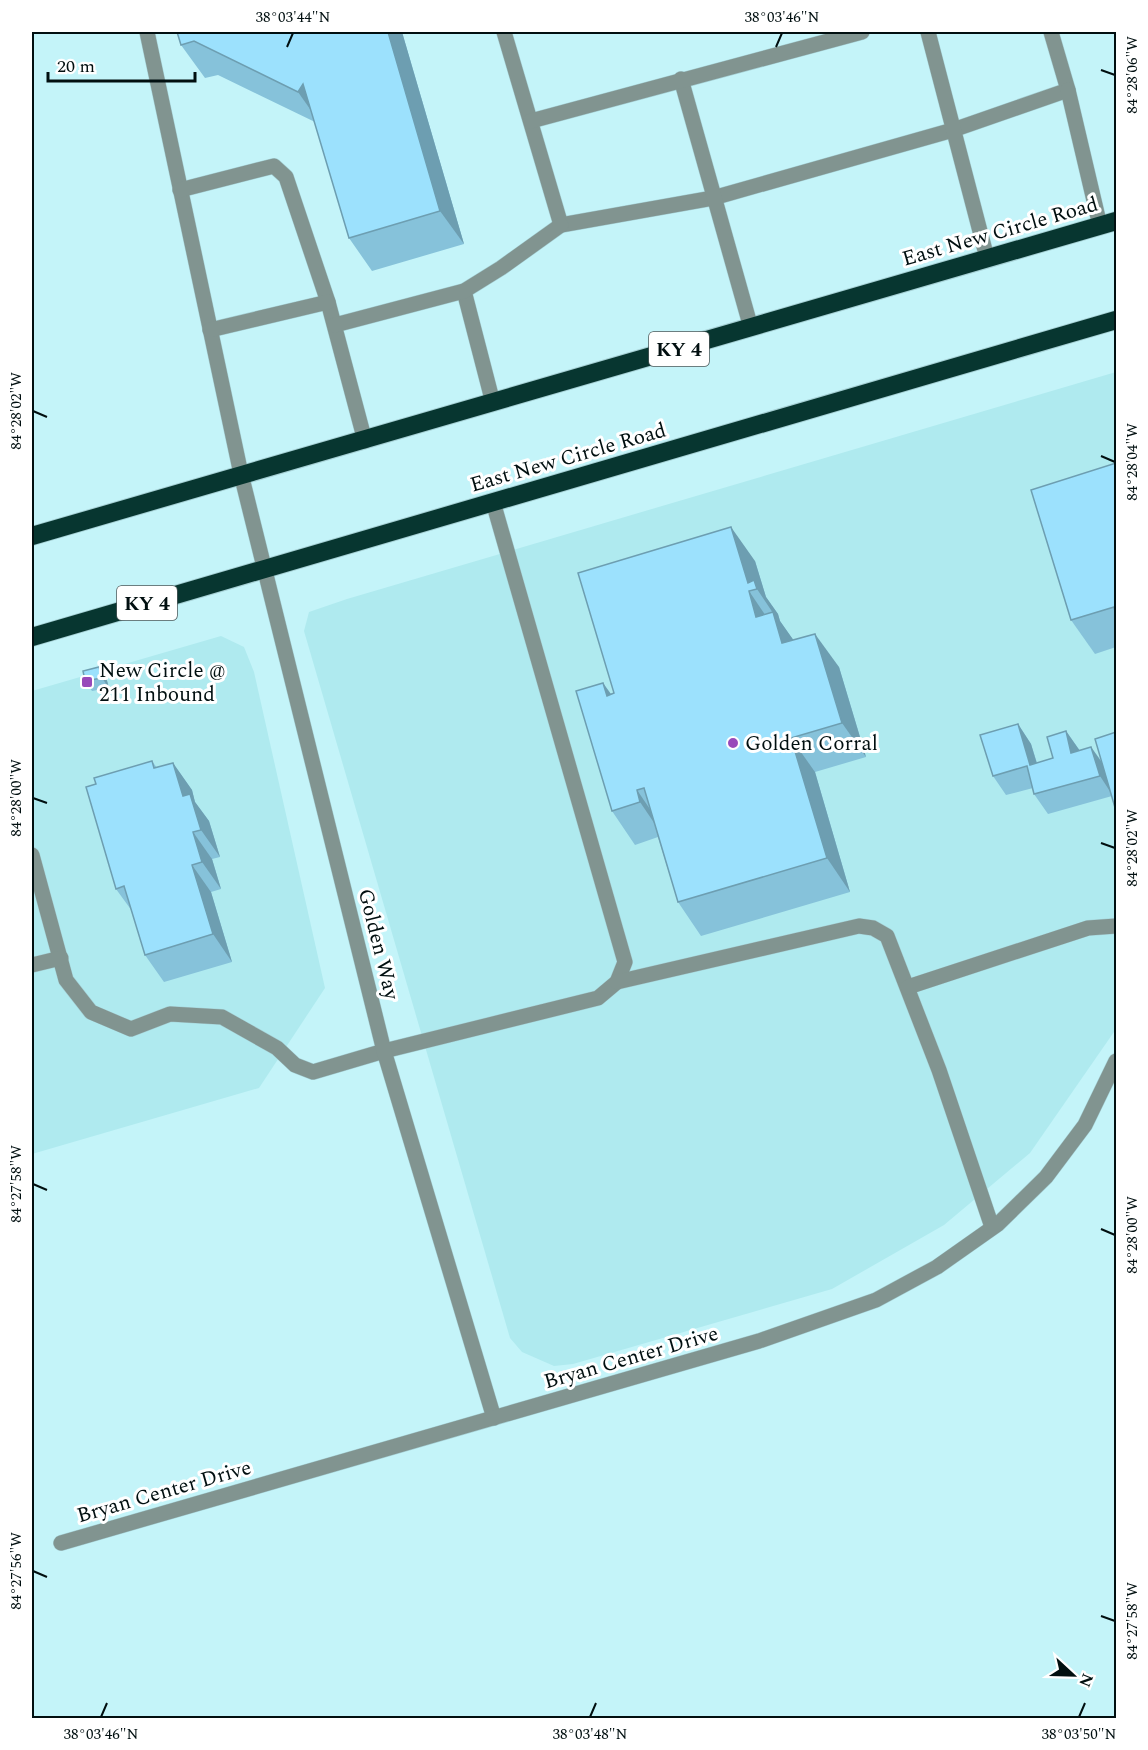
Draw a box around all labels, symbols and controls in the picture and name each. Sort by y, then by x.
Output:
text: 38°03'44"N [256,6,331,29]
text: 38°03'46"N [745,6,820,29]
text: 84°28'06"W [1121,36,1144,114]
scale bar [48,45,195,83]
text: 20 m [57,53,95,80]
street label: East New Circle Road [898,189,1102,275]
road number: KY 4 [649,332,709,366]
text: 84°28'02"W [5,372,28,450]
street label: East New Circle Road [466,415,670,501]
text: 84°28'04"W [1121,423,1144,501]
road number: KY 4 [117,586,177,620]
place label: New Circle @ 211 Inbound [99,655,226,711]
marker: New Circle @ 211 Inbound [80,675,94,689]
place label: Golden Corral [745,728,878,760]
marker: Golden Corral [726,736,740,750]
text: 84°28'00"W [5,759,28,837]
text: 84°28'02"W [1121,809,1144,887]
street label: Golden Way [349,885,407,1004]
text: 84°27'58"W [5,1145,28,1223]
text: 84°28'00"W [1121,1196,1144,1274]
street label: Bryan Center Drive [540,1318,722,1398]
street label: Bryan Center Drive [73,1452,255,1532]
text: 84°27'56"W [5,1532,28,1610]
text: 84°27'58"W [1121,1582,1144,1660]
north arrow [1043,1645,1103,1705]
text: N [1072,1670,1100,1691]
text: 38°03'46"N [64,1723,139,1746]
text: 38°03'48"N [553,1723,628,1746]
text: 38°03'50"N [1042,1723,1117,1746]

